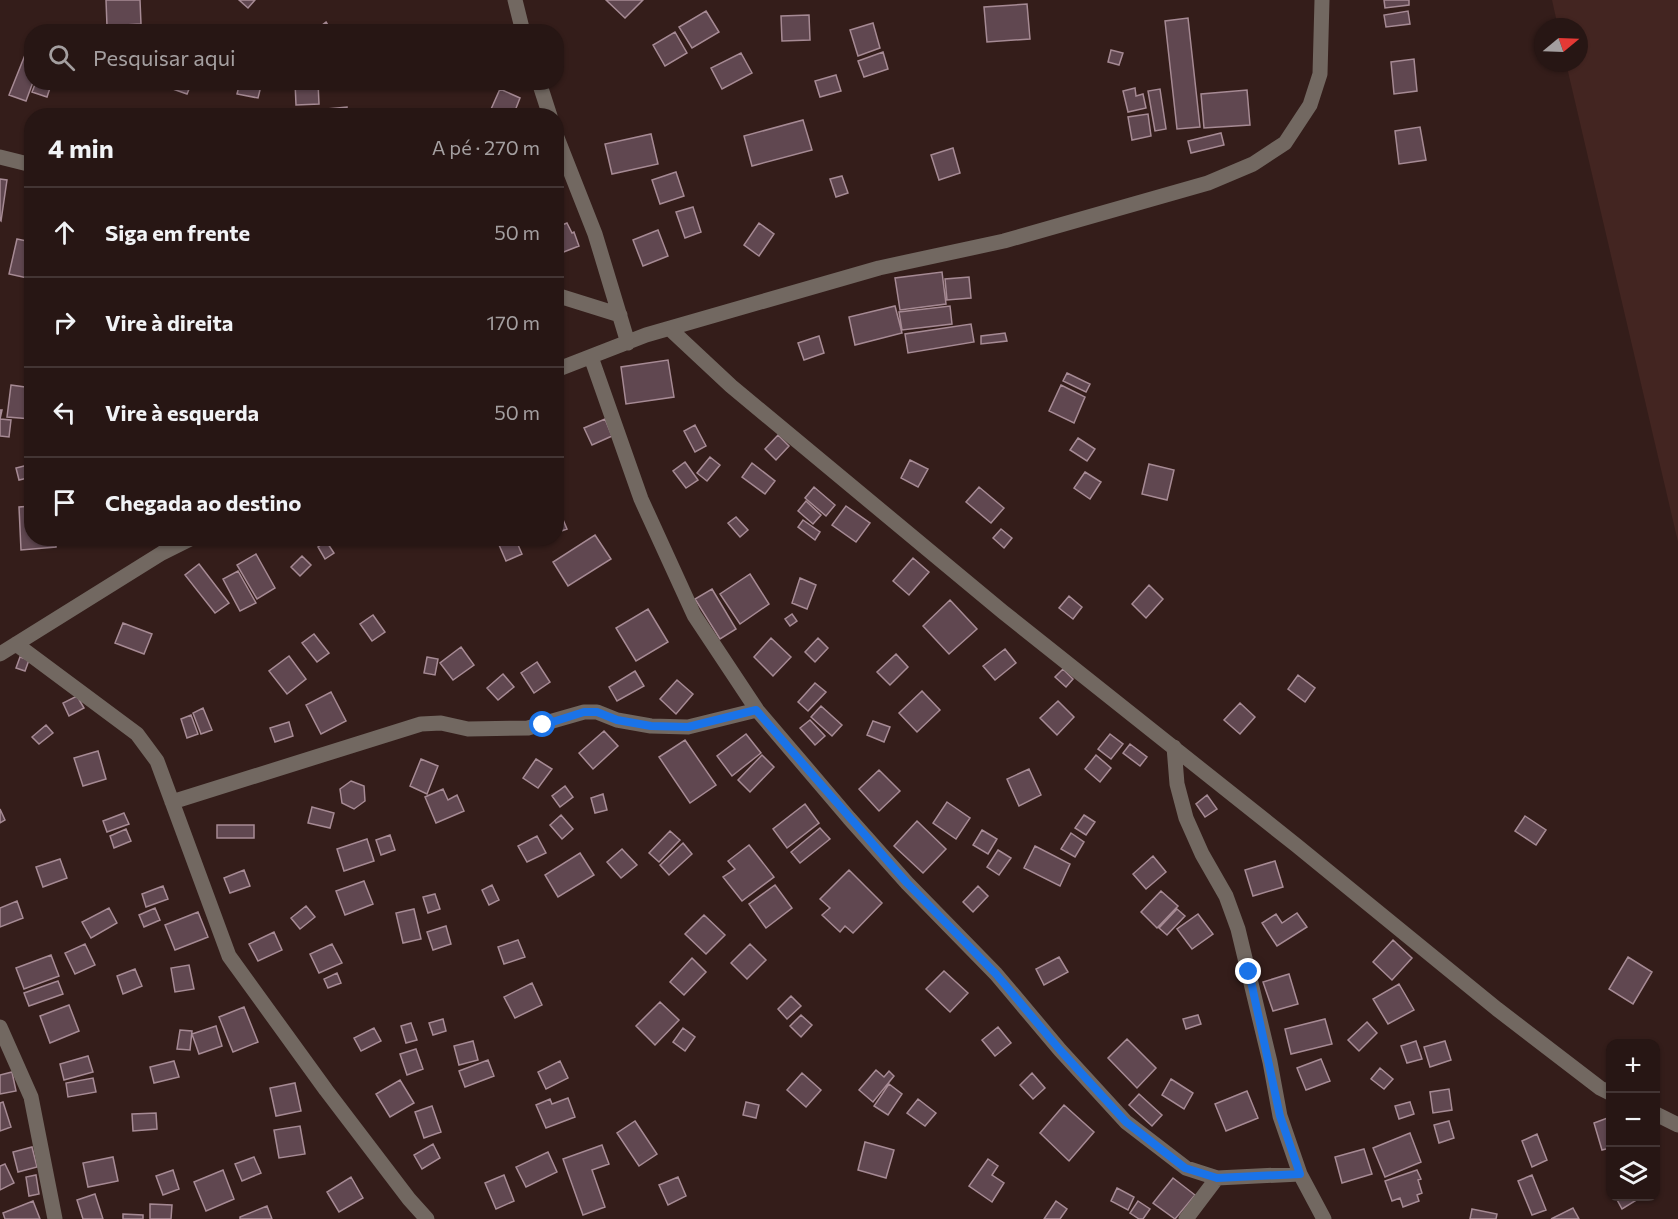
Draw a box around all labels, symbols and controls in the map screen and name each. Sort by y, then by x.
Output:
north arrow [1534,18,1588,72]
search box [24,24,564,90]
icon: search [45,41,78,74]
text: Pesquisar aqui [93,44,236,71]
text: 4 min [48,132,114,163]
text: A pé · 270 m [432,135,540,159]
icon: ahead [48,216,81,249]
text: Siga em frente [105,219,250,246]
text: 50 m [494,220,540,244]
icon: right [48,306,81,339]
text: Vire à direita [105,309,233,336]
text: 170 m [487,310,540,334]
icon: left [48,396,81,429]
text: Vire à esquerda [105,399,259,426]
text: 50 m [494,400,540,424]
icon: arrive [48,486,81,519]
text: Chegada ao destino [105,489,301,516]
route start [529,711,555,737]
route end [1235,958,1261,984]
map controls [1606,1039,1660,1201]
button: + [1606,1039,1660,1093]
button: − [1606,1093,1660,1147]
button: layers [1606,1147,1660,1201]

